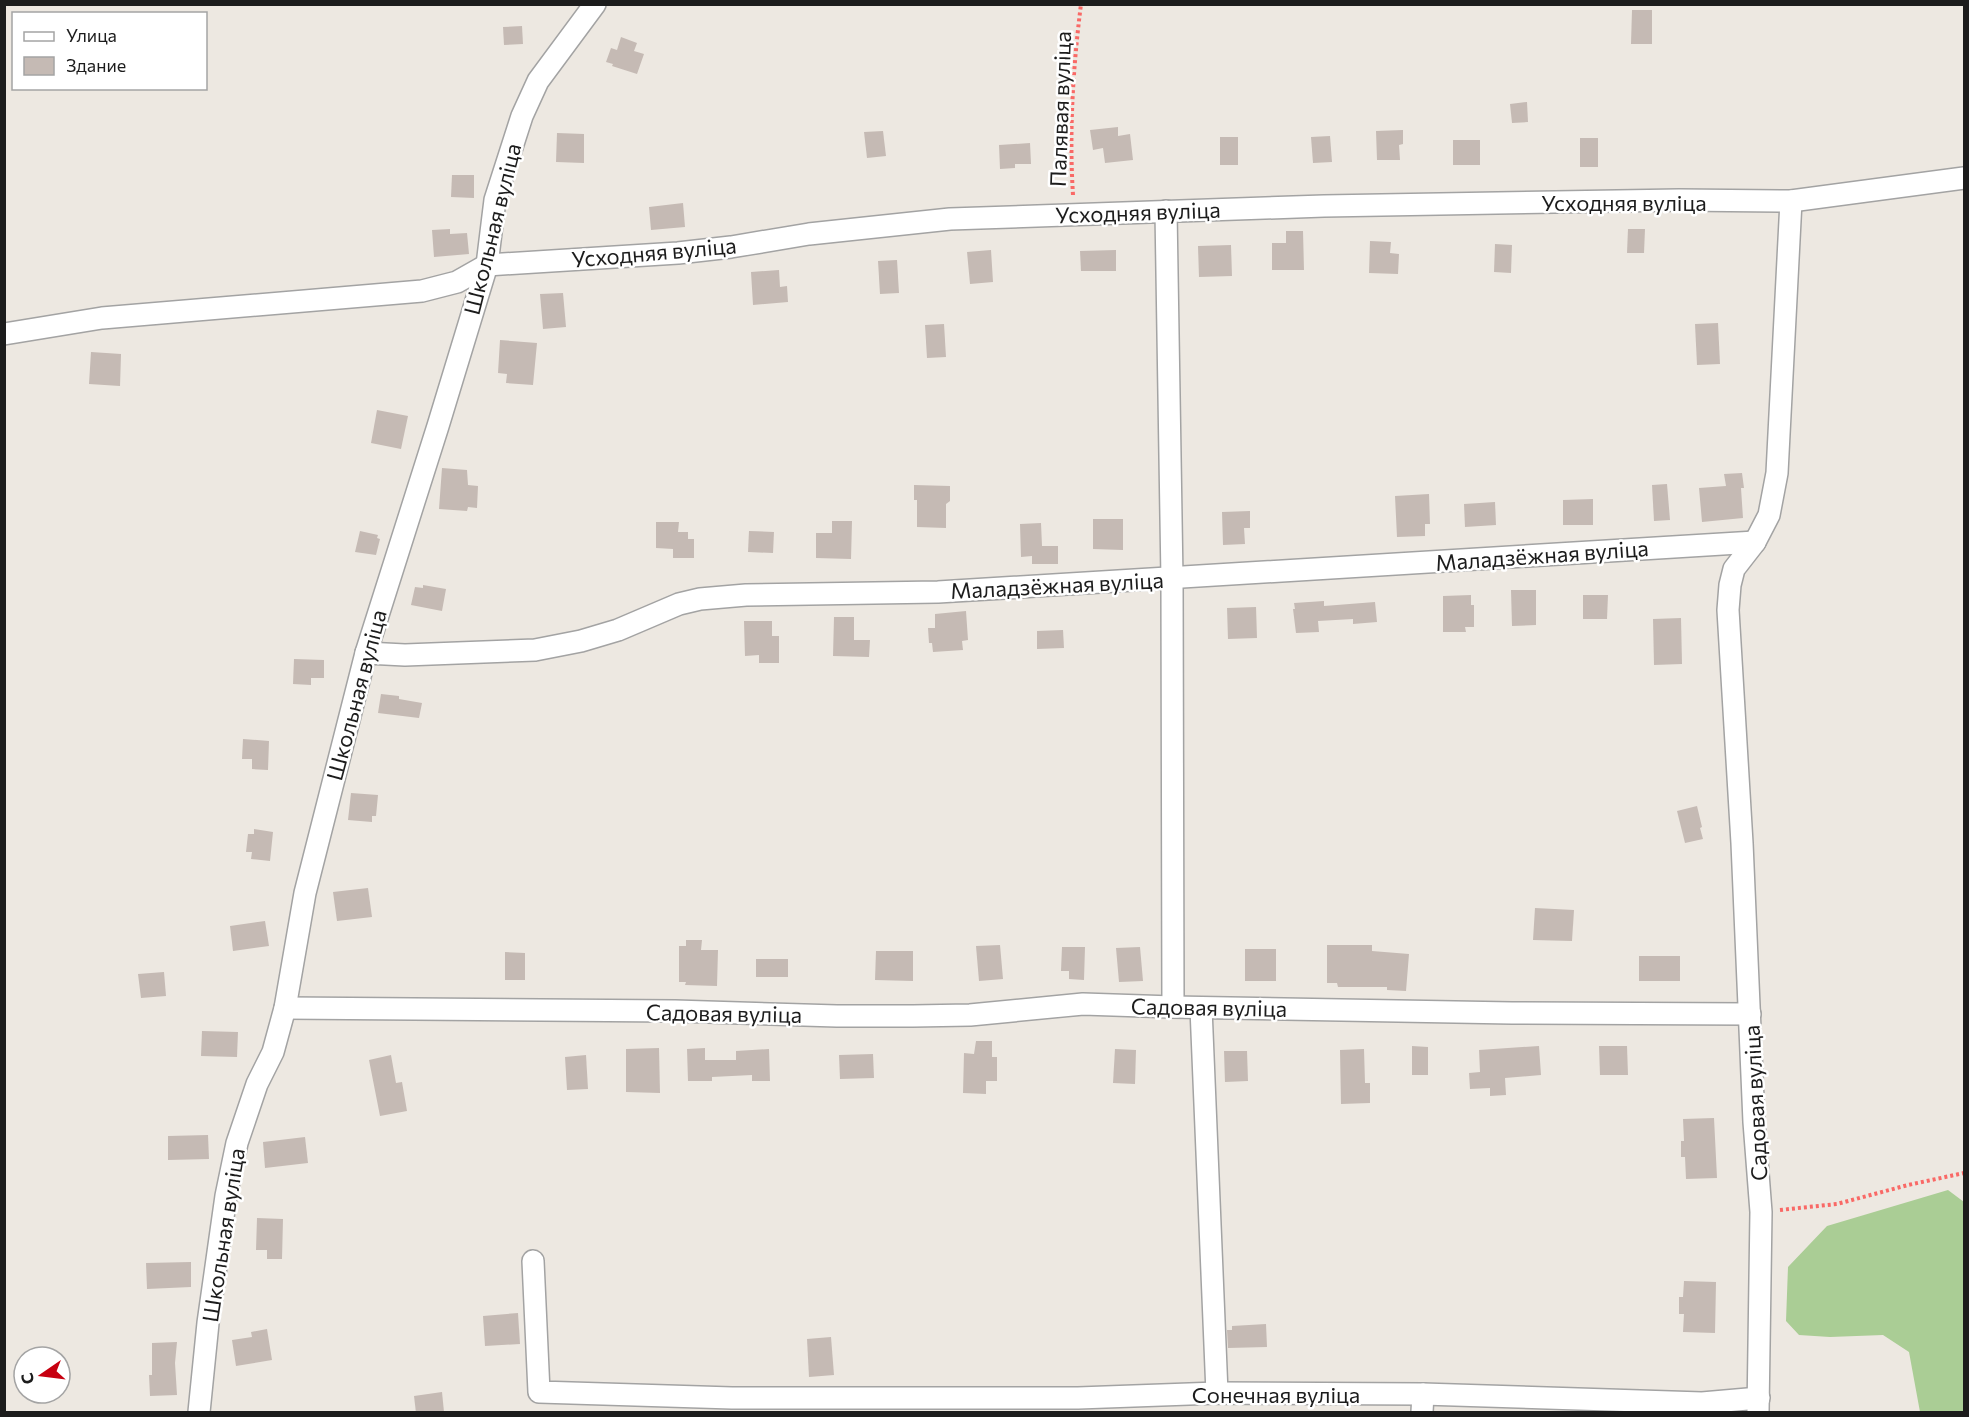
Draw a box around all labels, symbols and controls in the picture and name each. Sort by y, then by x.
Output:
legend [12,12,207,90]
text: Улица [66,24,117,46]
street label: Палявая вуліца [1044,31,1076,187]
text: Здание [66,54,126,76]
street label: Школьная вуліца [458,140,526,318]
street label: Усходняя вуліца [1541,189,1707,216]
street label: Усходняя вуліца [1055,196,1221,228]
street label: Усходняя вуліца [570,231,738,273]
street label: Маладзёжная вуліца [1435,534,1649,576]
street label: Маладзёжная вуліца [950,566,1164,604]
street label: Школьная вуліца [320,607,392,783]
street label: Садовая вуліца [1131,992,1287,1022]
street label: Садовая вуліца [646,998,802,1028]
street label: Садовая вуліца [1737,1024,1773,1182]
street label: Школьная вуліца [196,1146,250,1324]
north arrow [12,1345,72,1405]
text: С [16,1371,38,1386]
street label: Сонечная вуліца [1192,1381,1360,1408]

